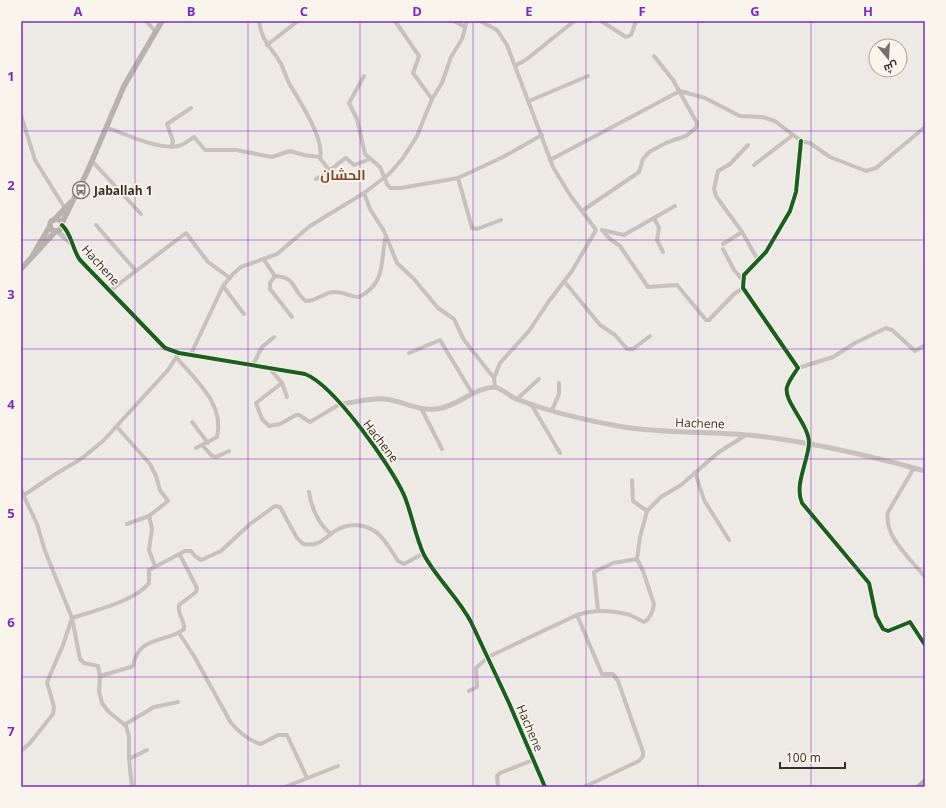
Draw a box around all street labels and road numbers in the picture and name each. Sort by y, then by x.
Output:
street label: Hachene [78,241,124,289]
street label: Hachene [675,414,725,432]
street label: Hachene [359,416,403,466]
street label: Hachene [513,702,548,754]

